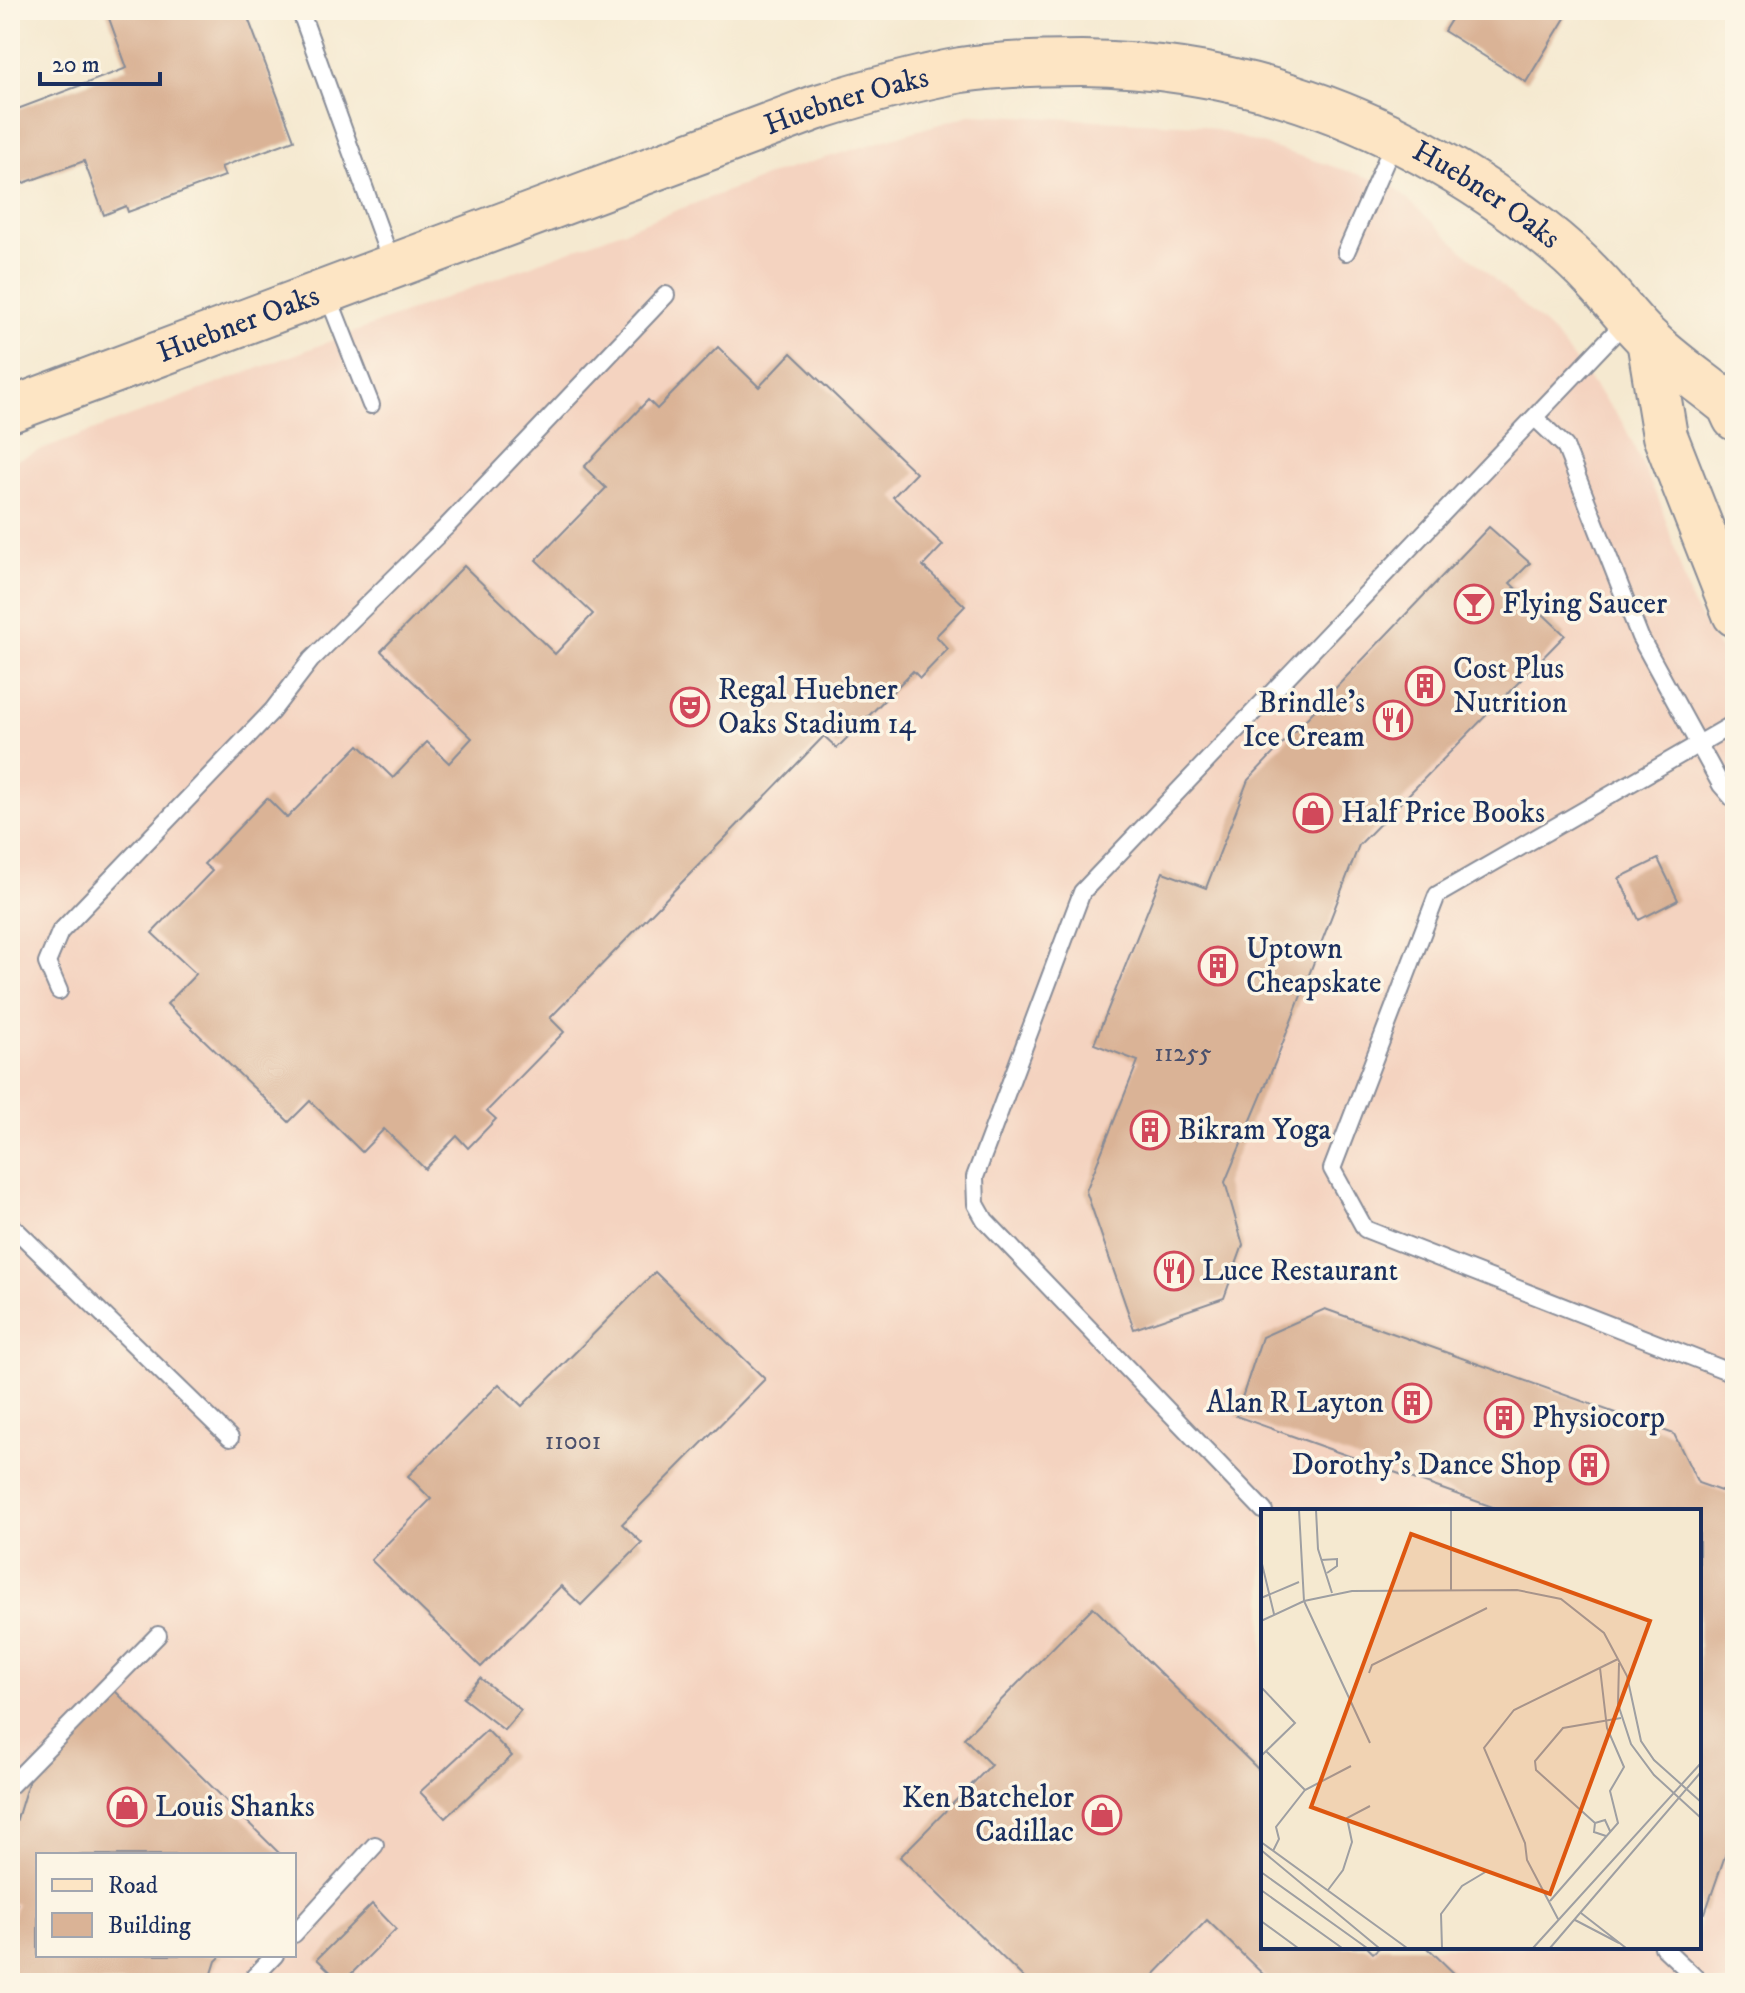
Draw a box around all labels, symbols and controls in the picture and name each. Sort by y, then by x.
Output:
scale bar [40,36,160,86]
text: 20 m [52,50,100,80]
street label: Huebner Oaks [759,59,932,144]
street label: Huebner Oaks [1406,132,1568,257]
street label: Huebner Oaks [152,277,325,371]
bar icon: Flying Saucer [1453,583,1495,625]
place label: Flying Saucer [1502,586,1667,623]
place label: Cost Plus Nutrition [1453,651,1568,722]
building icon: Cost Plus Nutrition [1404,665,1446,707]
place label: Regal Huebner Oaks Stadium 14 [718,672,916,743]
place label: Brindle's Ice Cream [1243,685,1365,756]
theatre icon: Regal Huebner Oaks Stadium 14 [669,686,711,728]
restaurant icon: Brindle's Ice Cream [1372,699,1414,741]
shop icon: Half Price Books [1292,792,1334,834]
place label: Half Price Books [1341,795,1545,832]
place label: Uptown Cheapskate [1246,931,1381,1002]
building icon: Uptown Cheapskate [1197,945,1239,987]
house number: 11255 [1154,1037,1212,1070]
building icon: Bikram Yoga [1129,1109,1171,1151]
place label: Bikram Yoga [1178,1112,1332,1149]
restaurant icon: Luce Restaurant [1153,1250,1195,1292]
place label: Luce Restaurant [1202,1253,1398,1290]
building icon: Alan R Layton [1391,1382,1433,1424]
place label: Alan R Layton [1206,1385,1384,1422]
building icon: Physiocorp [1483,1397,1525,1439]
place label: Physiocorp [1532,1400,1665,1437]
house number: 11001 [545,1425,601,1458]
building icon: Dorothy's Dance Shop [1568,1444,1610,1486]
place label: Dorothy's Dance Shop [1292,1447,1561,1484]
inset map [1261,1509,1701,1949]
place label: Ken Batchelor Cadillac [902,1780,1074,1851]
shop icon: Louis Shanks [106,1786,148,1828]
place label: Louis Shanks [155,1789,315,1826]
shop icon: Ken Batchelor Cadillac [1081,1794,1123,1836]
legend [36,1853,296,1957]
text: Road [108,1871,158,1901]
text: Building [108,1911,191,1941]

